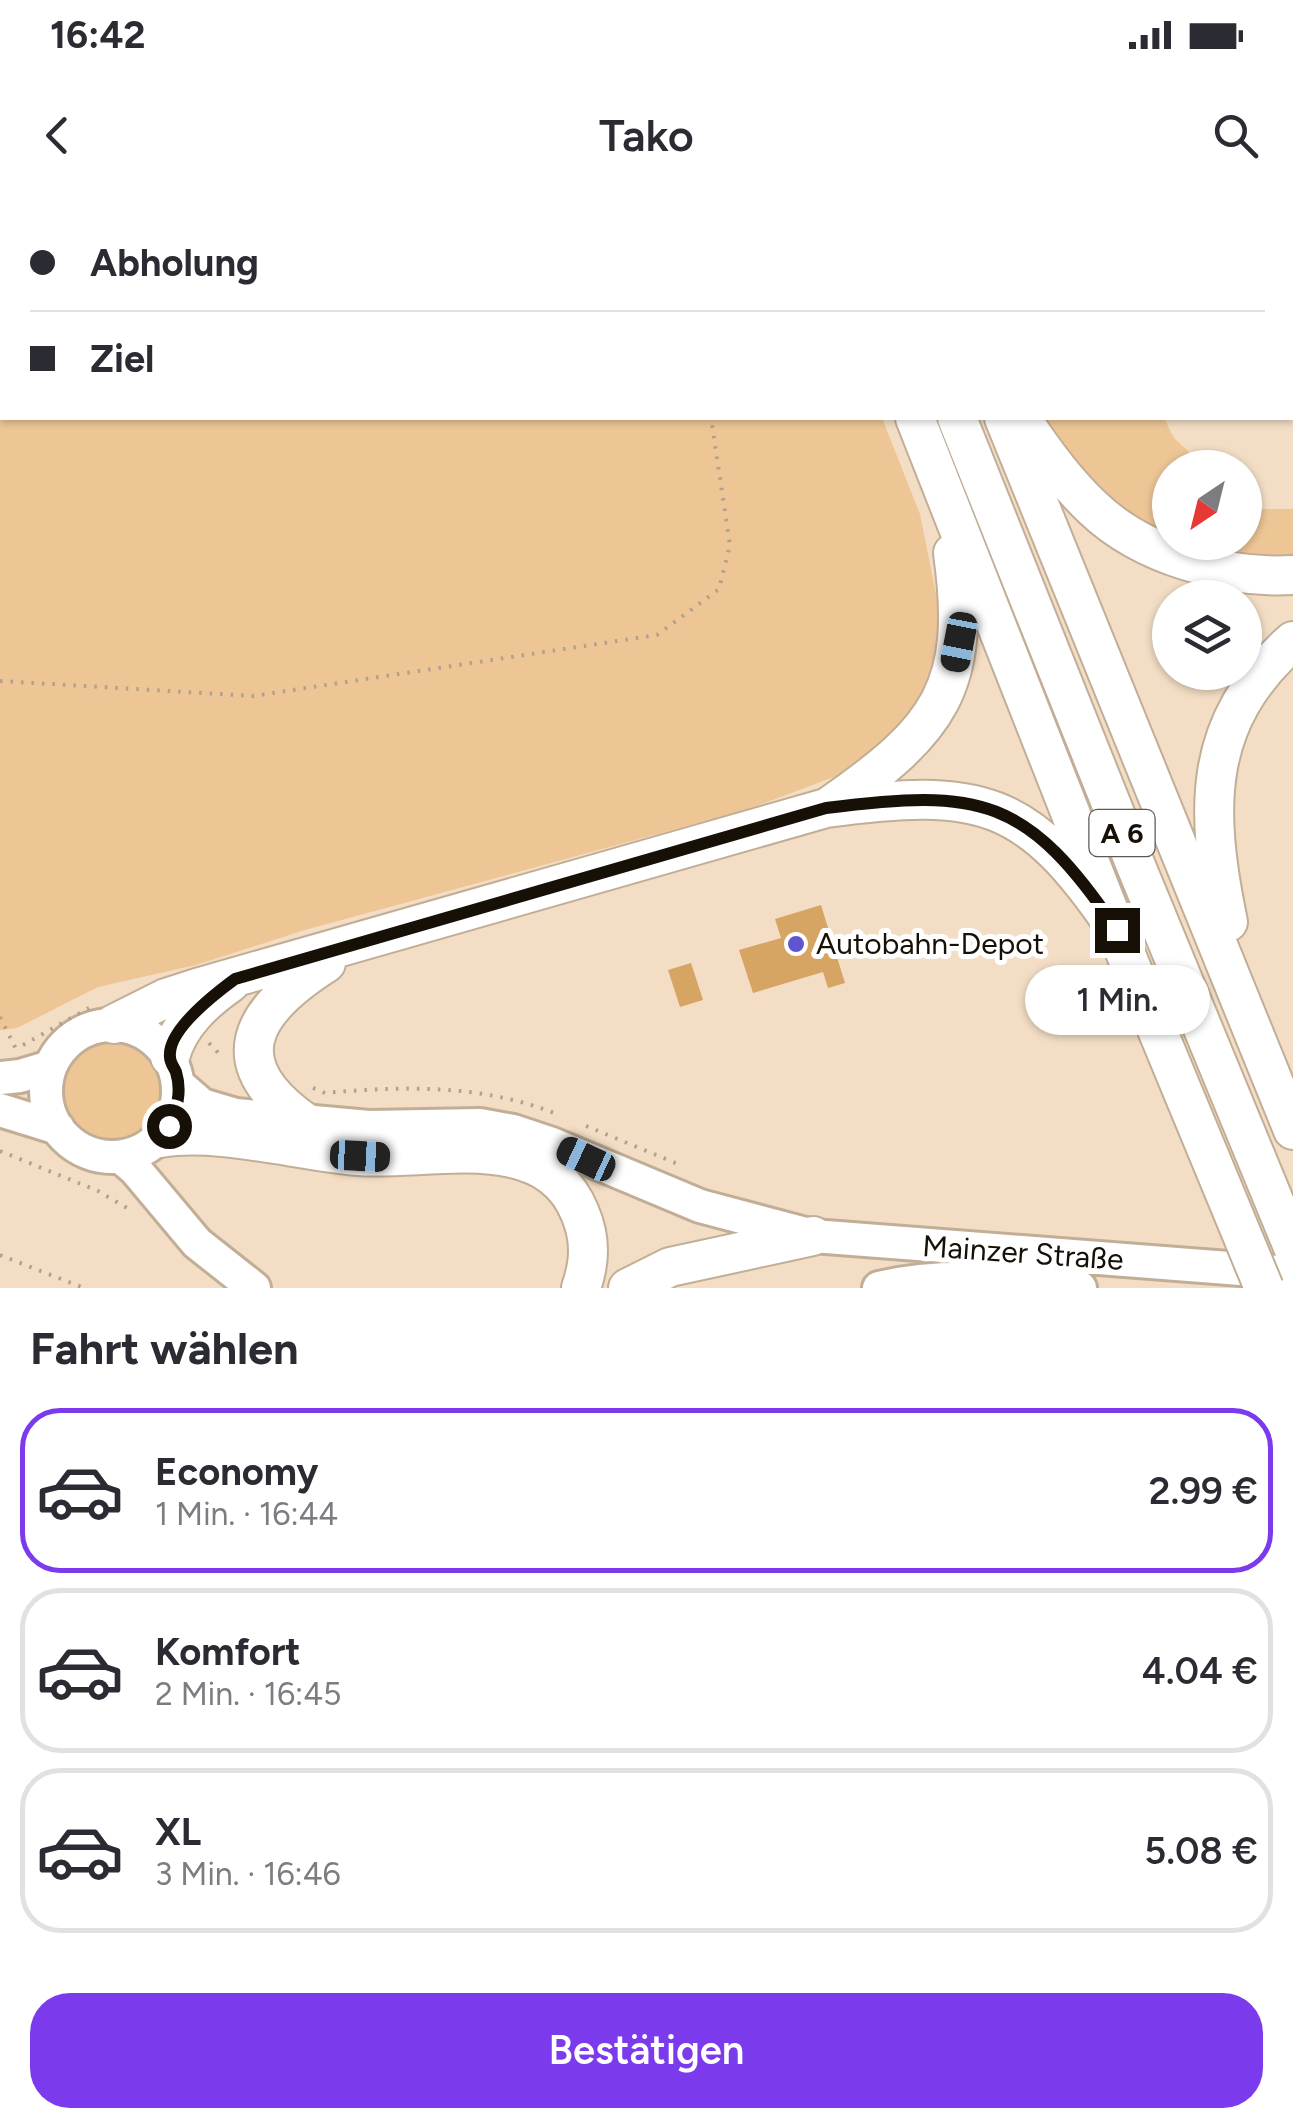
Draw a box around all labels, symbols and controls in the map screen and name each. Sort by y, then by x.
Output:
text: 16:42 [50,12,146,58]
icon: back [30,108,85,163]
text: Tako [599,108,694,162]
icon: search [1208,108,1263,163]
text: Abholung [90,240,259,286]
text: Ziel [90,336,154,382]
north arrow [1152,450,1262,560]
map controls [1152,450,1262,690]
button: layers [1152,580,1262,690]
car [939,610,979,674]
road number: A 6 [1090,810,1154,856]
route end [1095,908,1140,953]
place label: Autobahn-Depot [816,925,1044,962]
marker: Autobahn-Depot [785,933,807,955]
callout: 1 Min. [1024,965,1210,1035]
text: 1 Min. [1077,981,1158,1019]
route start [147,1104,192,1149]
car [552,1133,620,1185]
car [329,1139,391,1173]
street label: Mainzer Straße [921,1227,1125,1278]
text: Fahrt wählen [30,1321,299,1375]
icon: car [35,1446,125,1536]
text: Economy [155,1449,318,1495]
text: 2.99 € [1149,1468,1258,1514]
text: 1 Min. · 16:44 [155,1495,338,1533]
icon: car [35,1626,125,1716]
text: Komfort [155,1629,301,1675]
text: 4.04 € [1142,1648,1258,1694]
text: 2 Min. · 16:45 [155,1675,341,1713]
icon: car [35,1806,125,1896]
text: XL [155,1809,201,1855]
text: 5.08 € [1144,1828,1258,1874]
text: 3 Min. · 16:46 [155,1855,341,1893]
button: Bestätigen [30,1993,1263,2108]

